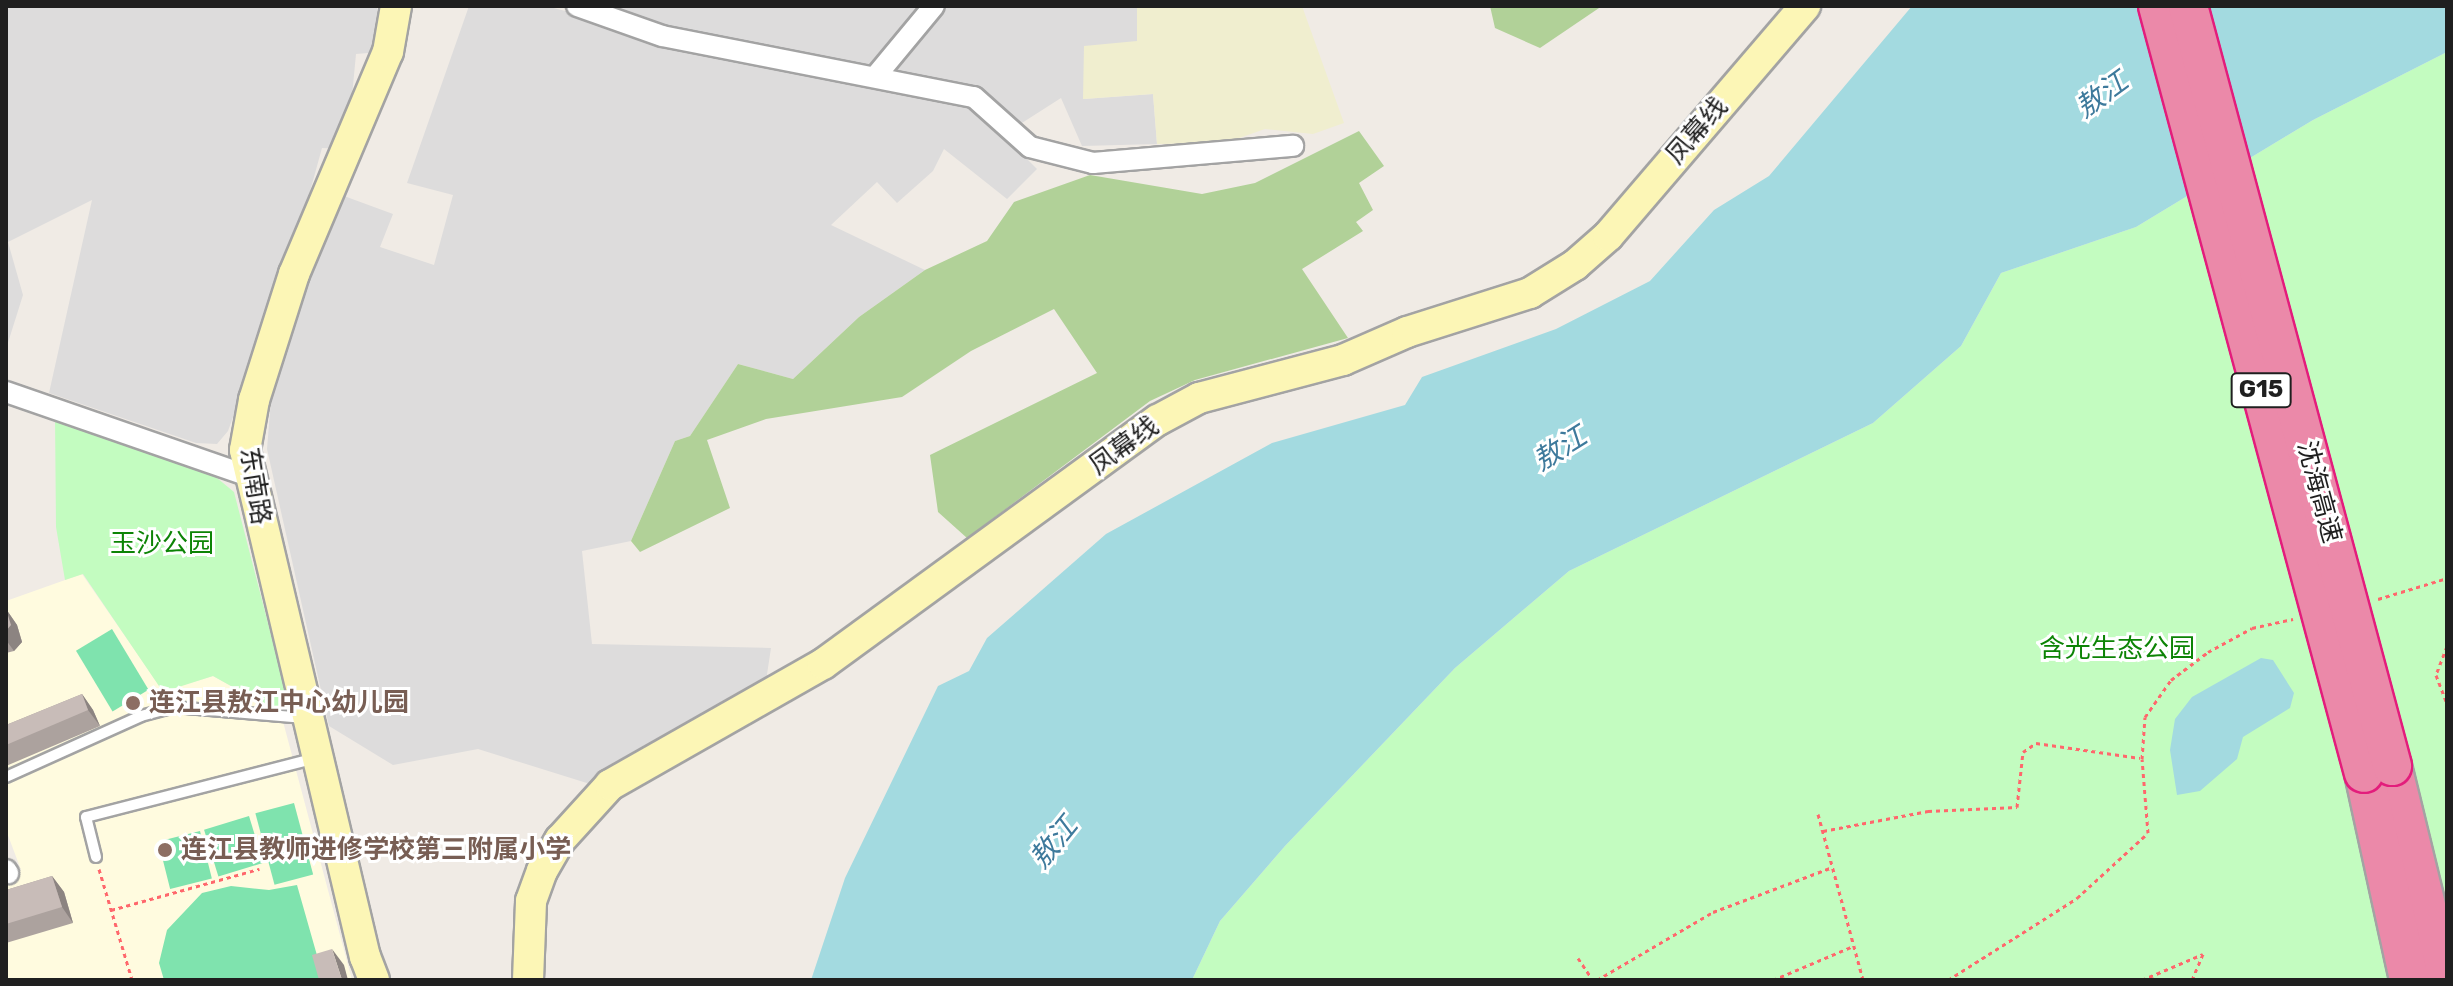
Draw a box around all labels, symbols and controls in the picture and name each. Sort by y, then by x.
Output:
water label: 敖江 [2069,65,2135,125]
street label: 凤幕线 [1660,91,1734,171]
road number: G15 [2229,370,2293,410]
street label: 凤幕线 [1083,410,1165,482]
water label: 敖江 [1527,420,1593,478]
street label: 沈海高速 [2290,438,2348,546]
street label: 东南路 [233,445,277,527]
park label: 玉沙公园 [110,528,214,560]
park label: 含光生态公园 [2039,633,2195,665]
place label: 连江县敖江中心幼儿园 [149,687,409,719]
marker: 连江县敖江中心幼儿园 [124,694,142,712]
water label: 敖江 [1023,811,1085,875]
place label: 连江县教师进修学校第三附属小学 [181,834,571,866]
marker: 连江县教师进修学校第三附属小学 [156,841,174,859]

